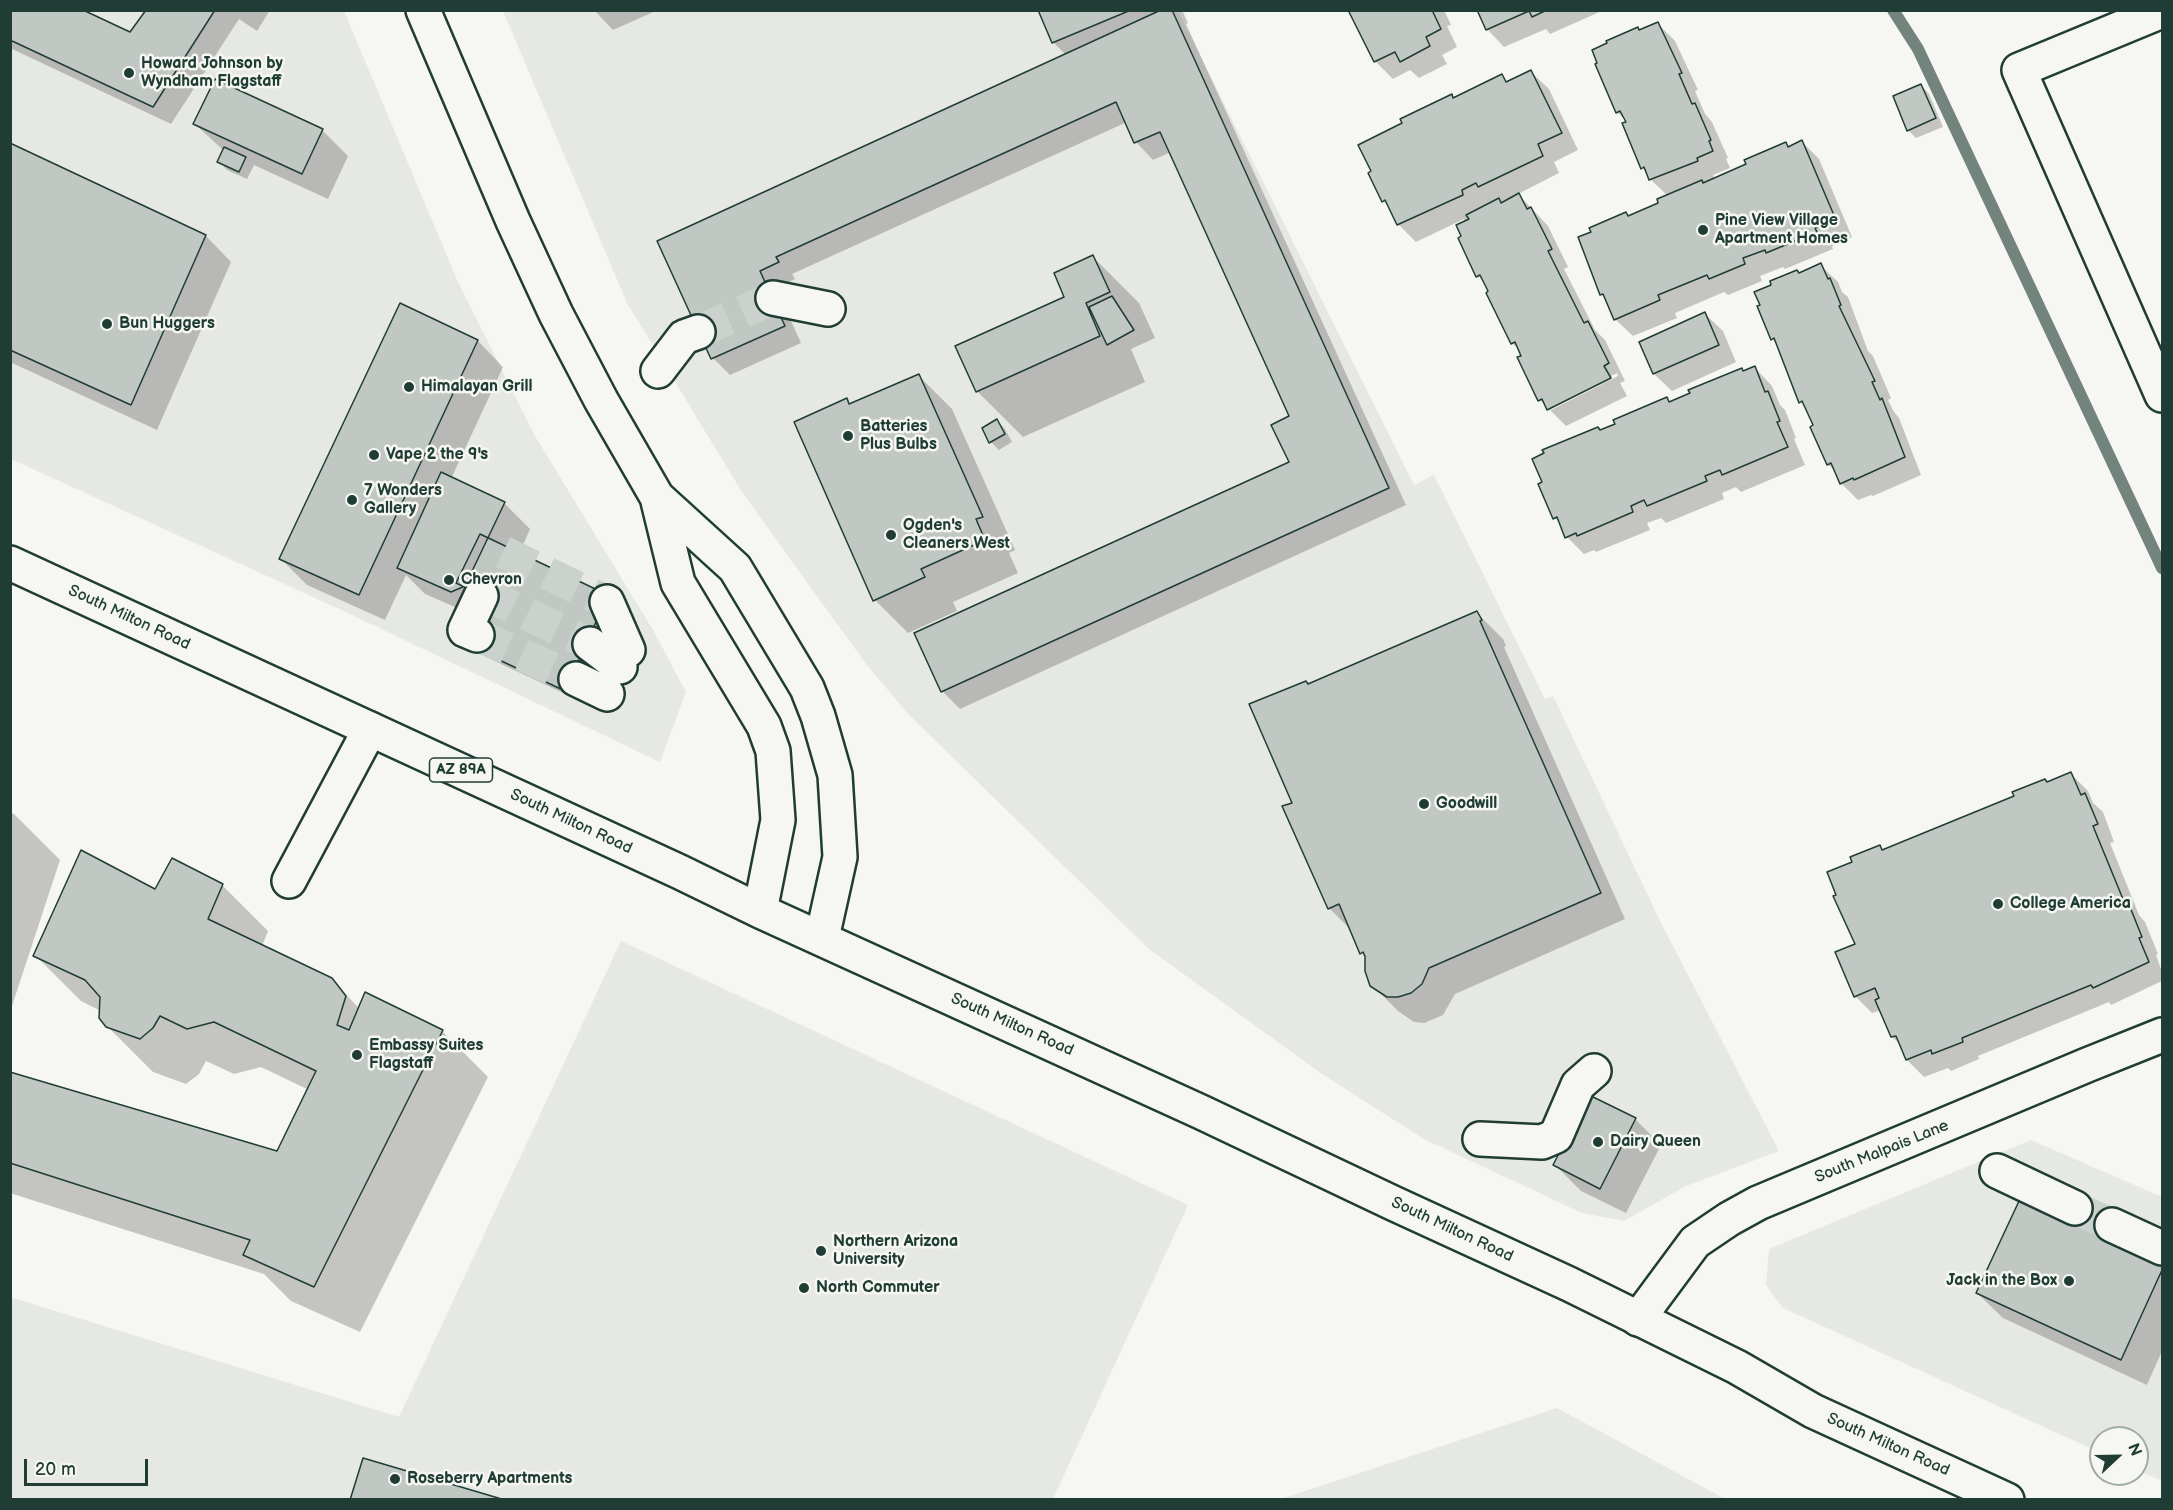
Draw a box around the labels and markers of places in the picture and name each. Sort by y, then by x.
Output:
place label: Howard Johnson by Wyndham Flagstaff [141,54,283,92]
marker: Howard Johnson by Wyndham Flagstaff [122,66,136,80]
place label: Pine View Village Apartment Homes [1715,211,1848,249]
marker: Pine View Village Apartment Homes [1696,223,1710,237]
place label: Bun Huggers [119,314,215,334]
marker: Bun Huggers [100,317,114,331]
place label: Himalayan Grill [421,377,532,397]
marker: Himalayan Grill [402,380,416,394]
place label: Batteries Plus Bulbs [860,417,937,455]
marker: Batteries Plus Bulbs [841,429,855,443]
place label: Vape 2 the 9's [386,445,488,465]
marker: Vape 2 the 9's [367,448,381,462]
place label: 7 Wonders Gallery [364,481,442,519]
marker: 7 Wonders Gallery [345,493,359,507]
place label: Ogden's Cleaners West [903,516,1010,554]
marker: Ogden's Cleaners West [884,528,898,542]
place label: Chevron [461,570,522,590]
marker: Chevron [442,573,456,587]
place label: Goodwill [1436,794,1497,814]
marker: Goodwill [1417,797,1431,811]
place label: College America [2010,894,2131,914]
marker: College America [1991,897,2005,911]
place label: Embassy Suites Flagstaff [369,1036,483,1074]
marker: Embassy Suites Flagstaff [350,1048,364,1062]
place label: Dairy Queen [1610,1132,1701,1152]
marker: Dairy Queen [1591,1135,1605,1149]
place label: Northern Arizona University [833,1232,958,1270]
marker: Northern Arizona University [814,1244,828,1258]
place label: Jack in the Box [1946,1271,2057,1291]
marker: Jack in the Box [2062,1274,2076,1288]
place label: North Commuter [816,1278,940,1298]
marker: North Commuter [797,1281,811,1295]
place label: Roseberry Apartments [407,1469,572,1489]
marker: Roseberry Apartments [388,1472,402,1486]

